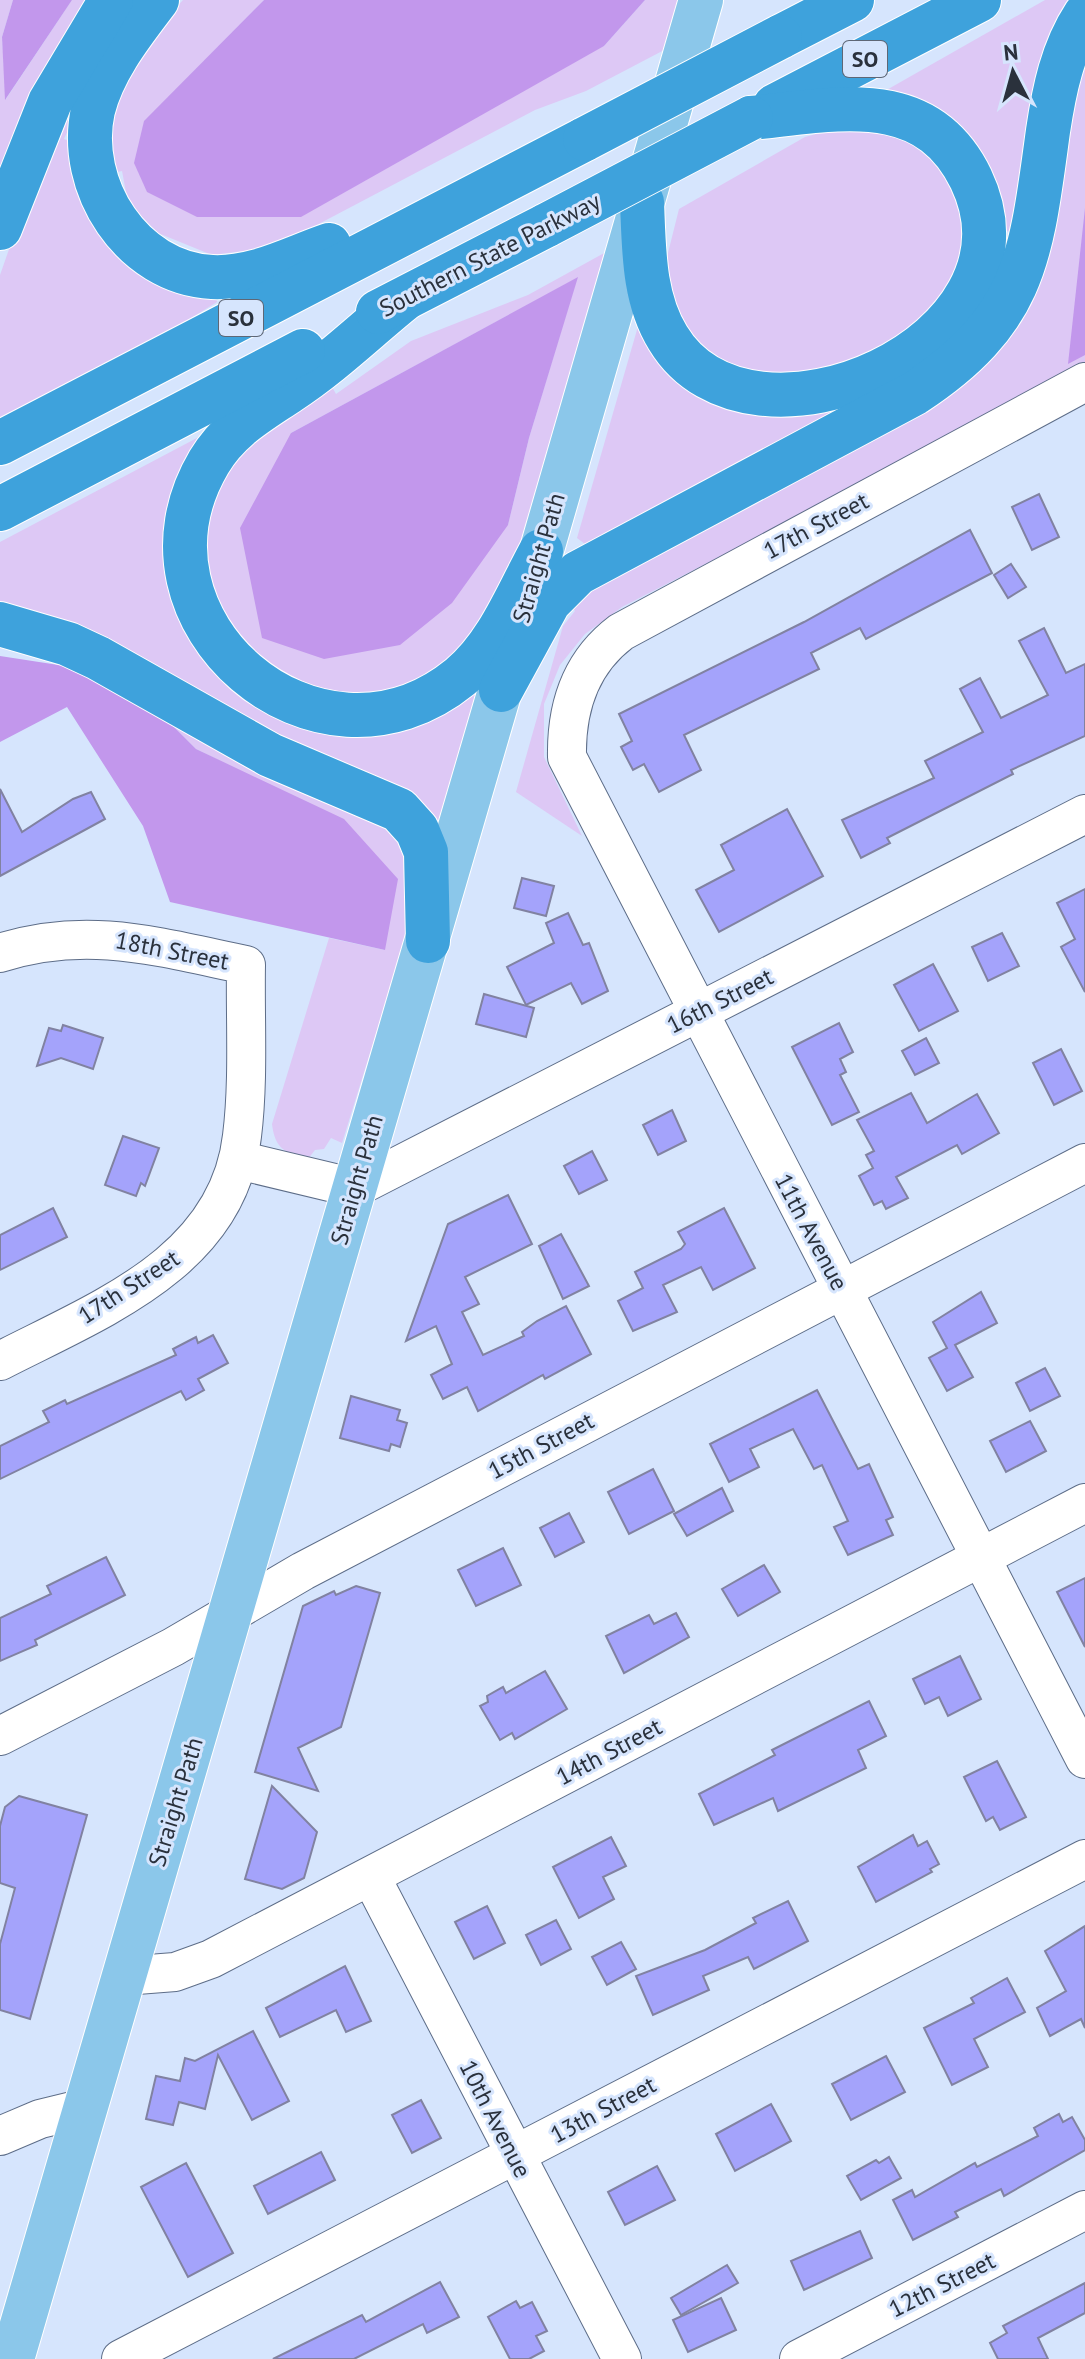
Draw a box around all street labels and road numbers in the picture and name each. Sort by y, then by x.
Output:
road number: SO [843,41,887,77]
street label: Southern State Parkway [374,185,605,324]
road number: SO [219,300,263,336]
street label: 17th Street [758,485,874,566]
street label: Straight Path [505,489,572,626]
street label: 18th Street [113,924,232,977]
street label: 16th Street [661,961,778,1041]
street label: Straight Path [323,1111,390,1248]
street label: 11th Avenue [768,1168,855,1296]
street label: 17th Street [72,1242,185,1331]
street label: 15th Street [483,1405,599,1486]
street label: 14th Street [551,1711,667,1792]
street label: Straight Path [141,1733,210,1870]
street label: 10th Avenue [453,2055,538,2183]
street label: 13th Street [545,2069,661,2150]
street label: 12th Street [883,2245,1000,2325]

